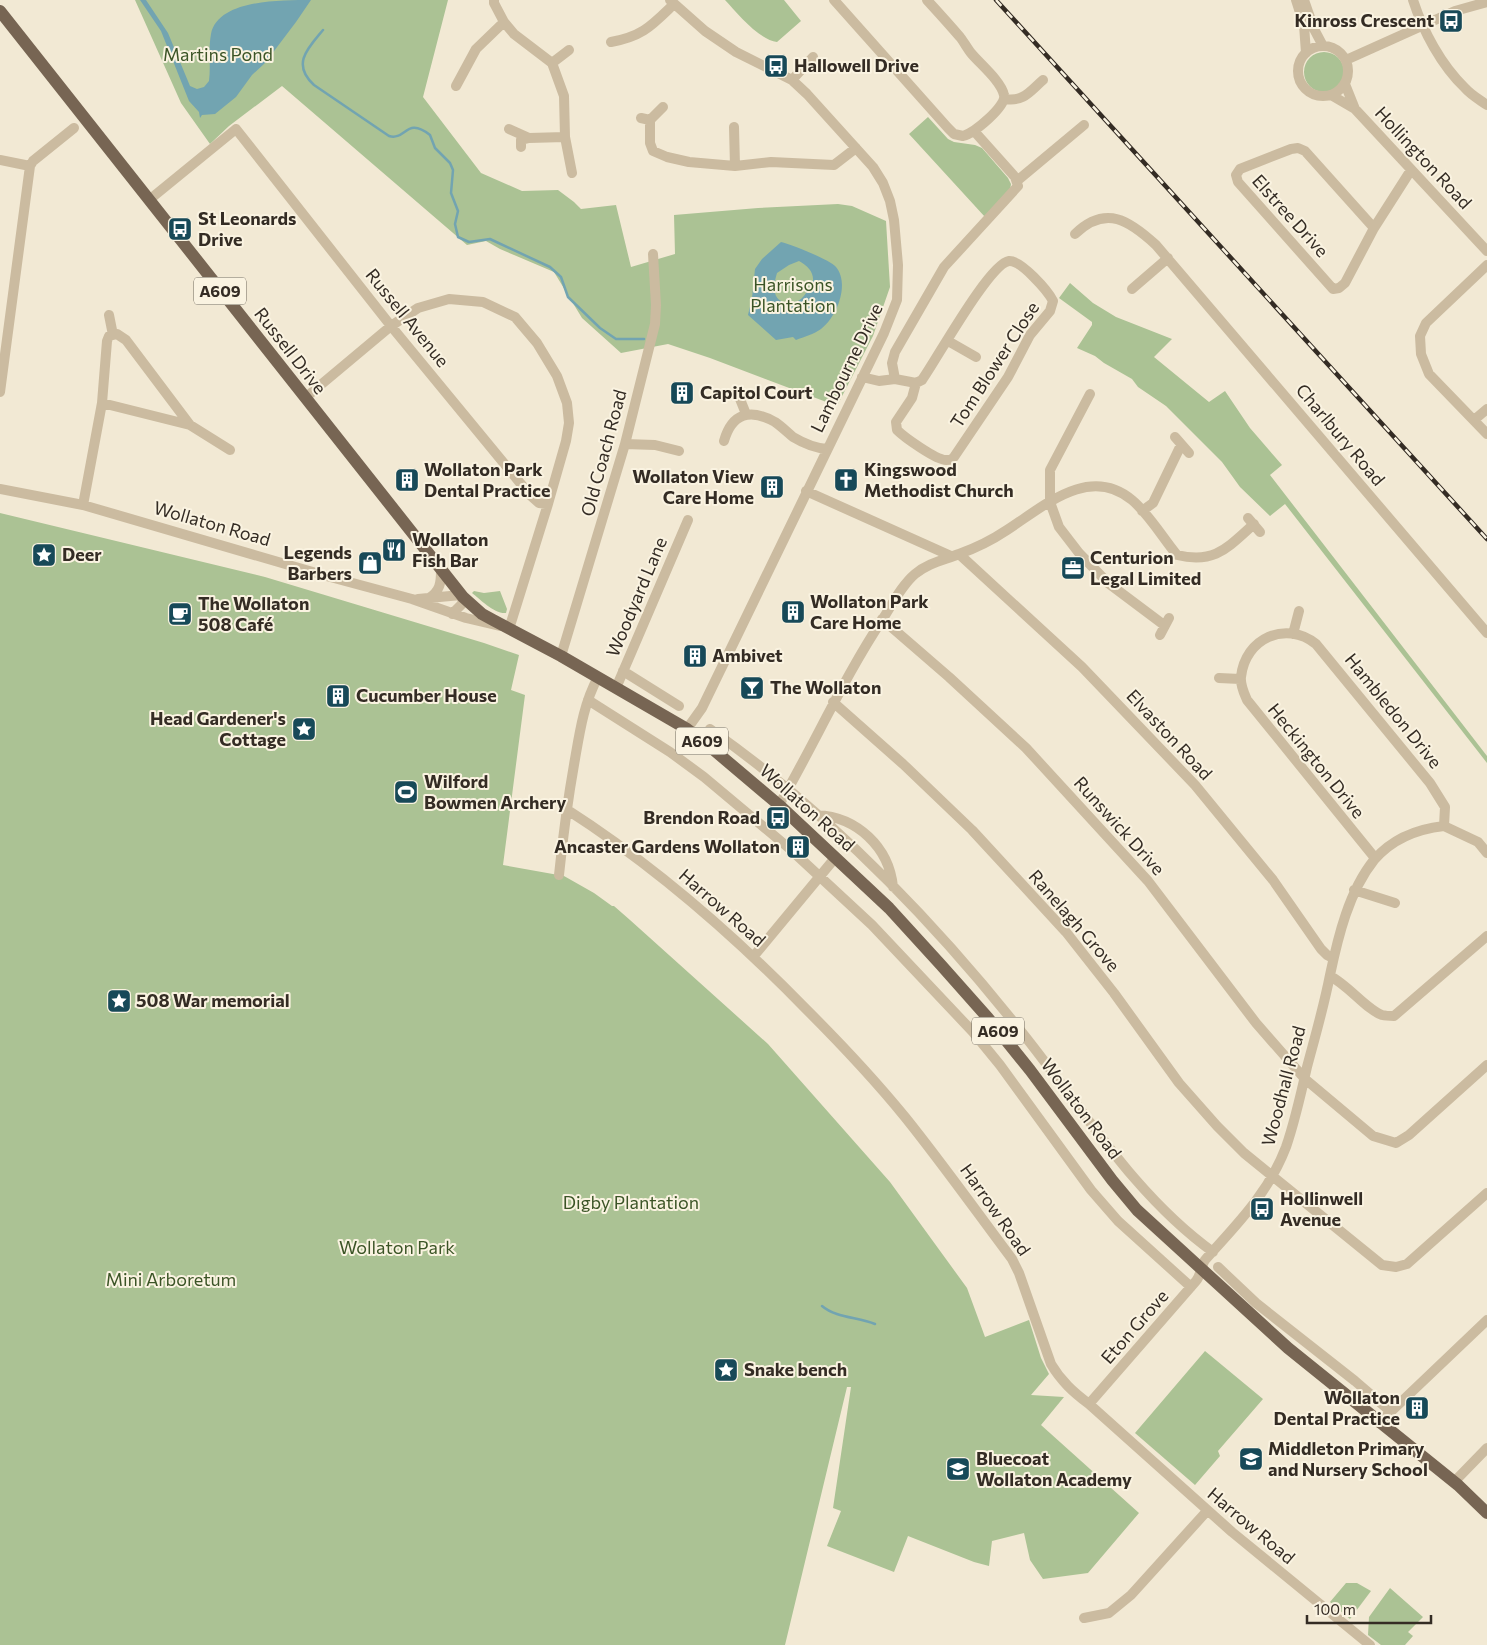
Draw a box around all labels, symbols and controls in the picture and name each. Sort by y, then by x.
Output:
bus stop icon: Kinross Crescent [1438,8,1464,34]
place label: Kinross Crescent [1295,9,1434,31]
park label: Martins Pond [163,43,273,65]
bus stop icon: Hallowell Drive [763,53,789,79]
place label: Hallowell Drive [794,54,919,76]
street label: Hollington Road [1371,102,1477,213]
street label: Elstree Drive [1248,169,1334,261]
place label: St Leonards Drive [198,207,296,250]
bus stop icon: St Leonards Drive [167,216,193,242]
street label: Russell Avenue [361,264,454,371]
park label: Harrisons Plantation [750,273,836,316]
road number: A609 [194,278,246,304]
street label: Tom Blower Close [945,297,1043,432]
street label: Lambourne Drive [805,299,887,436]
street label: Russell Drive [250,303,331,398]
street label: Charlbury Road [1292,379,1390,490]
building icon: Capitol Court [669,380,695,406]
place label: Capitol Court [700,381,813,403]
street label: Old Coach Road [576,387,631,519]
place label: Wollaton Park Dental Practice [424,458,550,501]
place label: Kingswood Methodist Church [864,458,1014,501]
place label: Wollaton View Care Home [632,465,754,508]
building icon: Wollaton Park Dental Practice [394,467,420,493]
church icon: Kingswood Methodist Church [833,467,859,493]
building icon: Wollaton View Care Home [759,474,785,500]
street label: Wollaton Road [151,496,273,550]
place label: Wollaton Fish Bar [412,528,488,571]
street label: Woodyard Lane [601,533,671,660]
restaurant icon: Wollaton Fish Bar [381,537,407,563]
place label: Legends Barbers [284,541,352,584]
place icon: Deer [31,542,57,568]
place label: Deer [62,543,102,565]
place label: Centurion Legal Limited [1090,546,1201,589]
shop icon: Legends Barbers [357,550,383,576]
office icon: Centurion Legal Limited [1060,555,1086,581]
place label: Wollaton Park Care Home [810,590,929,633]
place label: The Wollaton 508 Café [198,592,309,635]
building icon: Wollaton Park Care Home [780,599,806,625]
cafe icon: The Wollaton 508 Café [167,601,193,627]
building icon: Ambivet [682,643,708,669]
place label: Ambivet [712,644,783,666]
street label: Hambledon Drive [1341,648,1447,772]
bar icon: The Wollaton [739,675,765,701]
place label: The Wollaton [770,676,881,698]
building icon: Cucumber House [325,683,351,709]
place label: Cucumber House [356,684,497,706]
street label: Elvaston Road [1122,685,1217,784]
street label: Heckington Drive [1264,698,1370,822]
place label: Head Gardener's Cottage [150,707,286,750]
place icon: Head Gardener's Cottage [291,716,317,742]
road number: A609 [676,728,728,754]
street label: Wollaton Road [756,759,860,856]
place label: Wilford Bowmen Archery [424,770,566,813]
street label: Runswick Drive [1070,772,1170,879]
sports icon: Wilford Bowmen Archery [393,779,419,805]
bus stop icon: Brendon Road [765,805,791,831]
place label: Brendon Road [643,806,760,828]
building icon: Ancaster Gardens Wollaton [785,834,811,860]
place label: Ancaster Gardens Wollaton [554,835,780,857]
street label: Harrow Road [675,864,770,951]
street label: Ranelagh Grove [1025,865,1125,976]
place icon: 508 War memorial [106,988,132,1014]
place label: 508 War memorial [136,989,290,1011]
road number: A609 [972,1018,1024,1044]
street label: Woodhall Road [1256,1023,1310,1148]
street label: Wollaton Road [1037,1054,1127,1163]
street label: Harrow Road [956,1159,1036,1260]
place label: Hollinwell Avenue [1280,1187,1363,1230]
park label: Digby Plantation [563,1191,699,1213]
bus stop icon: Hollinwell Avenue [1249,1196,1275,1222]
park label: Wollaton Park [339,1236,455,1258]
park label: Mini Arboretum [106,1268,236,1290]
street label: Eton Grove [1096,1285,1172,1368]
place icon: Snake bench [713,1357,739,1383]
place label: Snake bench [744,1358,847,1380]
place label: Wollaton Dental Practice [1274,1386,1400,1429]
building icon: Wollaton Dental Practice [1404,1395,1430,1421]
place label: Middleton Primary and Nursery School [1268,1437,1428,1480]
school or university icon: Middleton Primary and Nursery School [1238,1446,1264,1472]
place label: Bluecoat Wollaton Academy [976,1447,1132,1490]
school or university icon: Bluecoat Wollaton Academy [945,1456,971,1482]
street label: Harrow Road [1203,1482,1300,1568]
scale bar [1307,1592,1431,1624]
text: 100 m [1314,1600,1356,1618]

